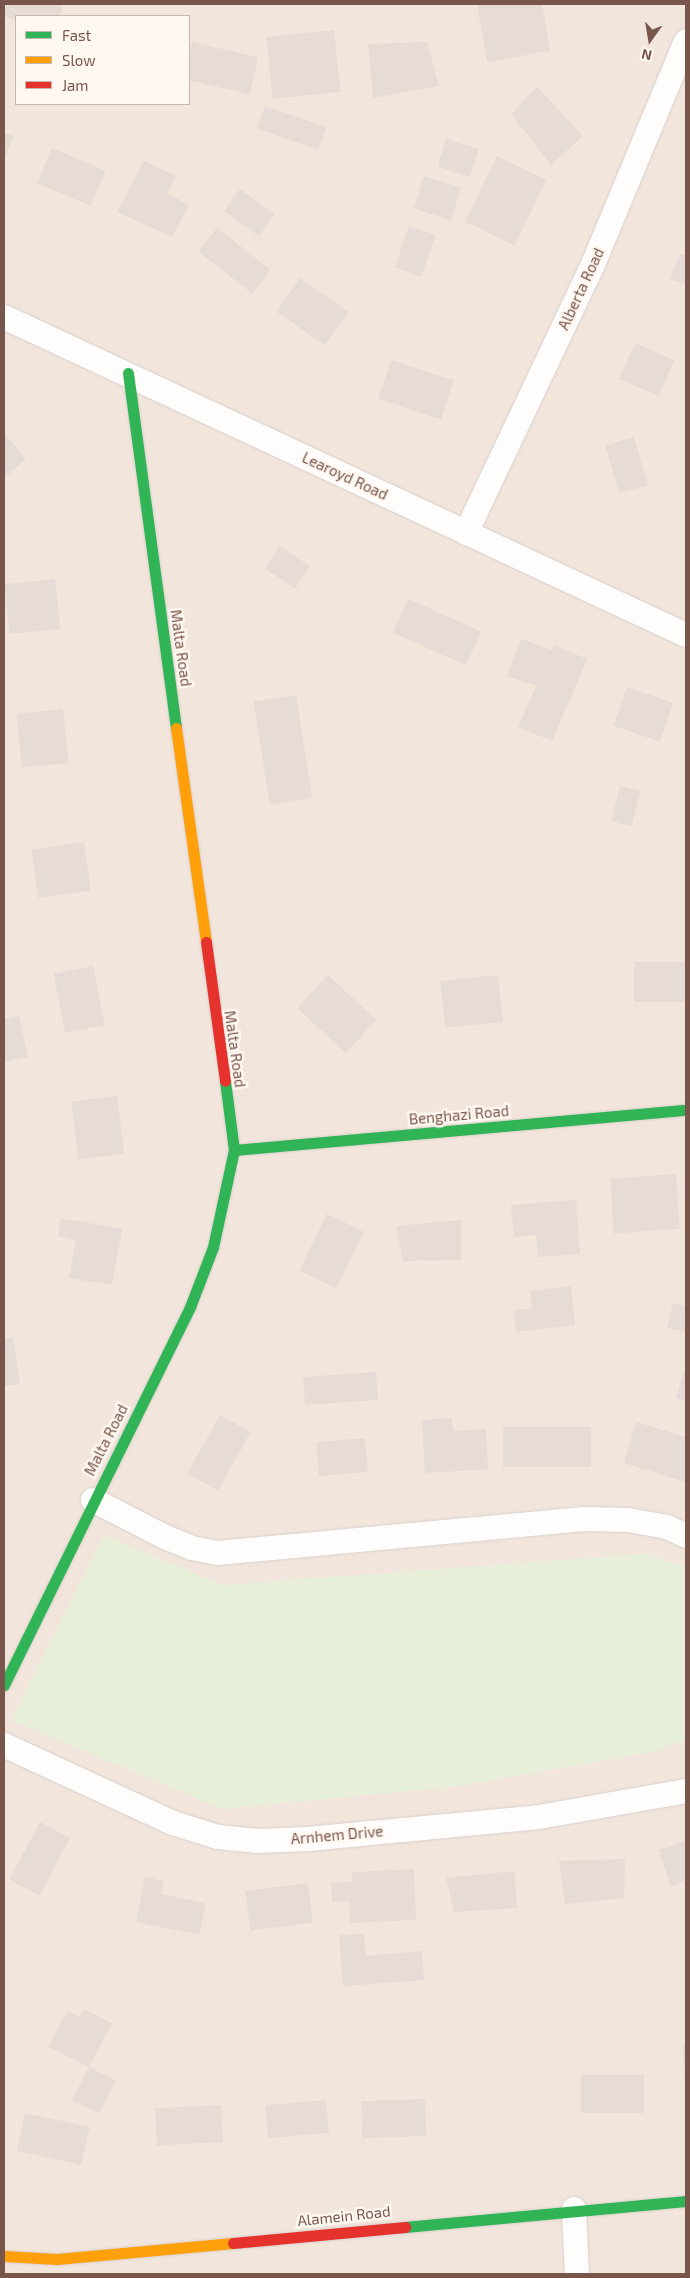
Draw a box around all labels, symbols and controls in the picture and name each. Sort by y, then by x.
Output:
legend [15,15,190,105]
north arrow [625,15,675,65]
text: Fast [62,26,91,44]
text: N [640,46,653,65]
text: Slow [62,51,96,69]
text: Jam [62,76,88,94]
street label: Alberta Road [554,245,608,333]
street label: Learoyd Road [299,448,391,504]
street label: Malta Road [167,608,195,688]
street label: Malta Road [221,1009,249,1089]
street label: Benghazi Road [408,1102,510,1128]
street label: Malta Road [80,1401,132,1479]
street label: Arnhem Drive [290,1822,384,1848]
street label: Alamein Road [297,2202,391,2230]

